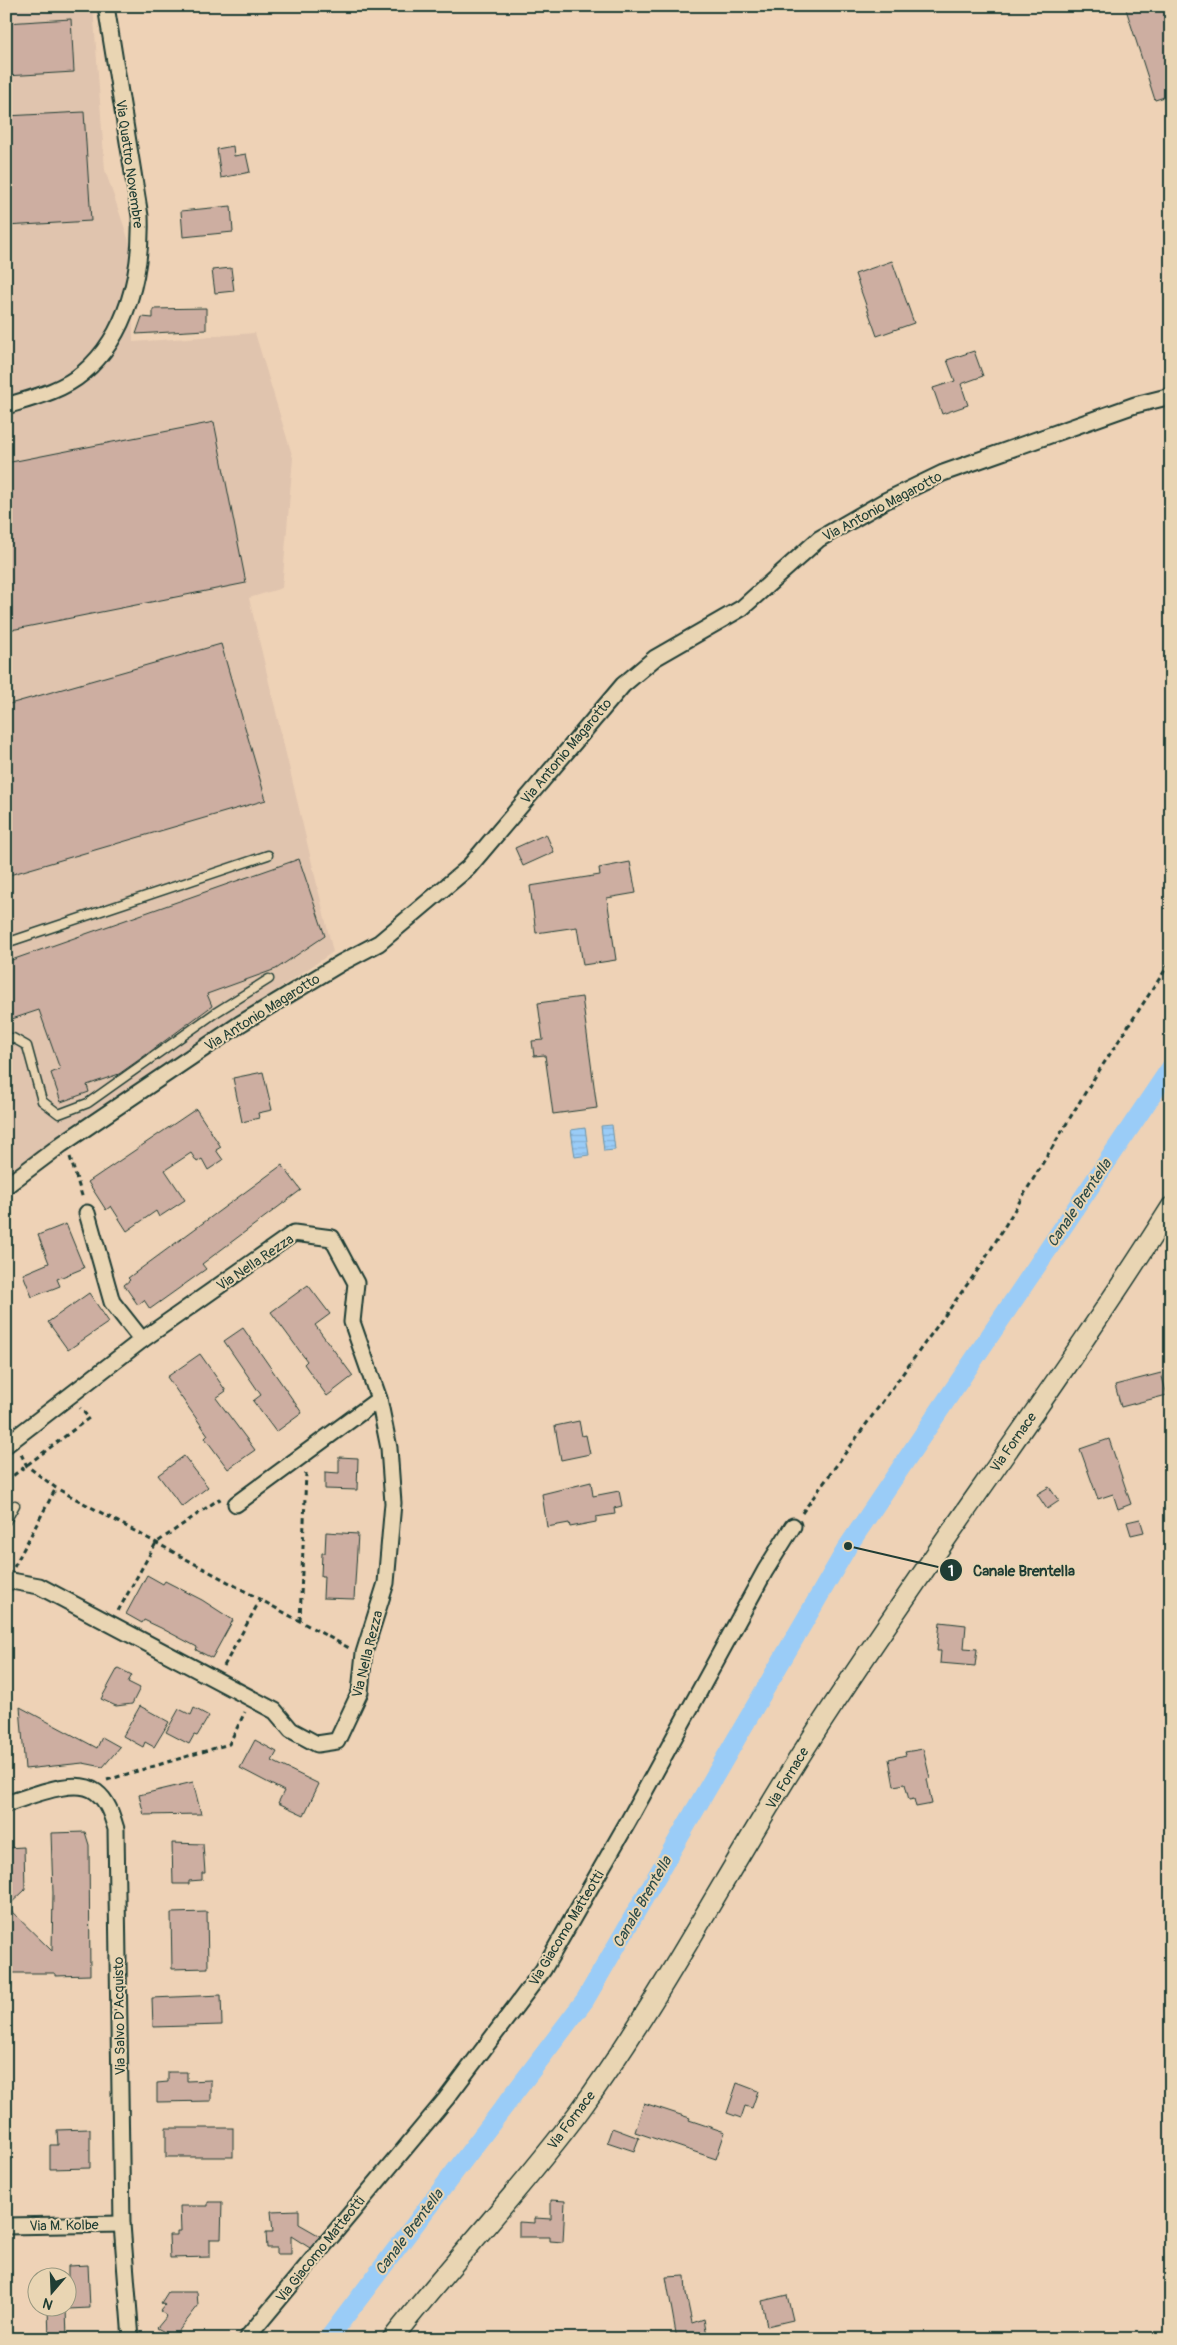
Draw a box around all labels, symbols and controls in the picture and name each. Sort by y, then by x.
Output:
street label: Via Quattro Novembre [112,99,147,230]
street label: Via Antonio Magarotto [820,468,945,545]
street label: Via Antonio Magarotto [517,695,616,808]
street label: Via Antonio Magarotto [202,970,323,1055]
water label: Canale Brentella [1043,1155,1116,1251]
street label: Via Nella Rezza [214,1230,297,1294]
street label: Via Fornace [987,1409,1040,1475]
callout: Canale Brentella [938,1555,1085,1585]
text: 1 [948,1562,954,1581]
text: Canale Brentella [973,1562,1075,1581]
street label: Via Nella Rezza [348,1609,387,1699]
street label: Via Fornace [762,1744,813,1812]
water label: Canale Brentella [609,1852,677,1951]
street label: Via Giacomo Matteotti [525,1867,608,1989]
street label: Via Salvo D'Acquisto [110,1956,129,2075]
street label: Via Fornace [544,2088,599,2153]
water label: Canale Brentella [371,2185,448,2279]
street label: Via Giacomo Matteotti [272,2192,369,2306]
street label: Via M. Kolbe [29,2216,99,2235]
north arrow [28,2268,78,2318]
text: N [41,2294,55,2313]

